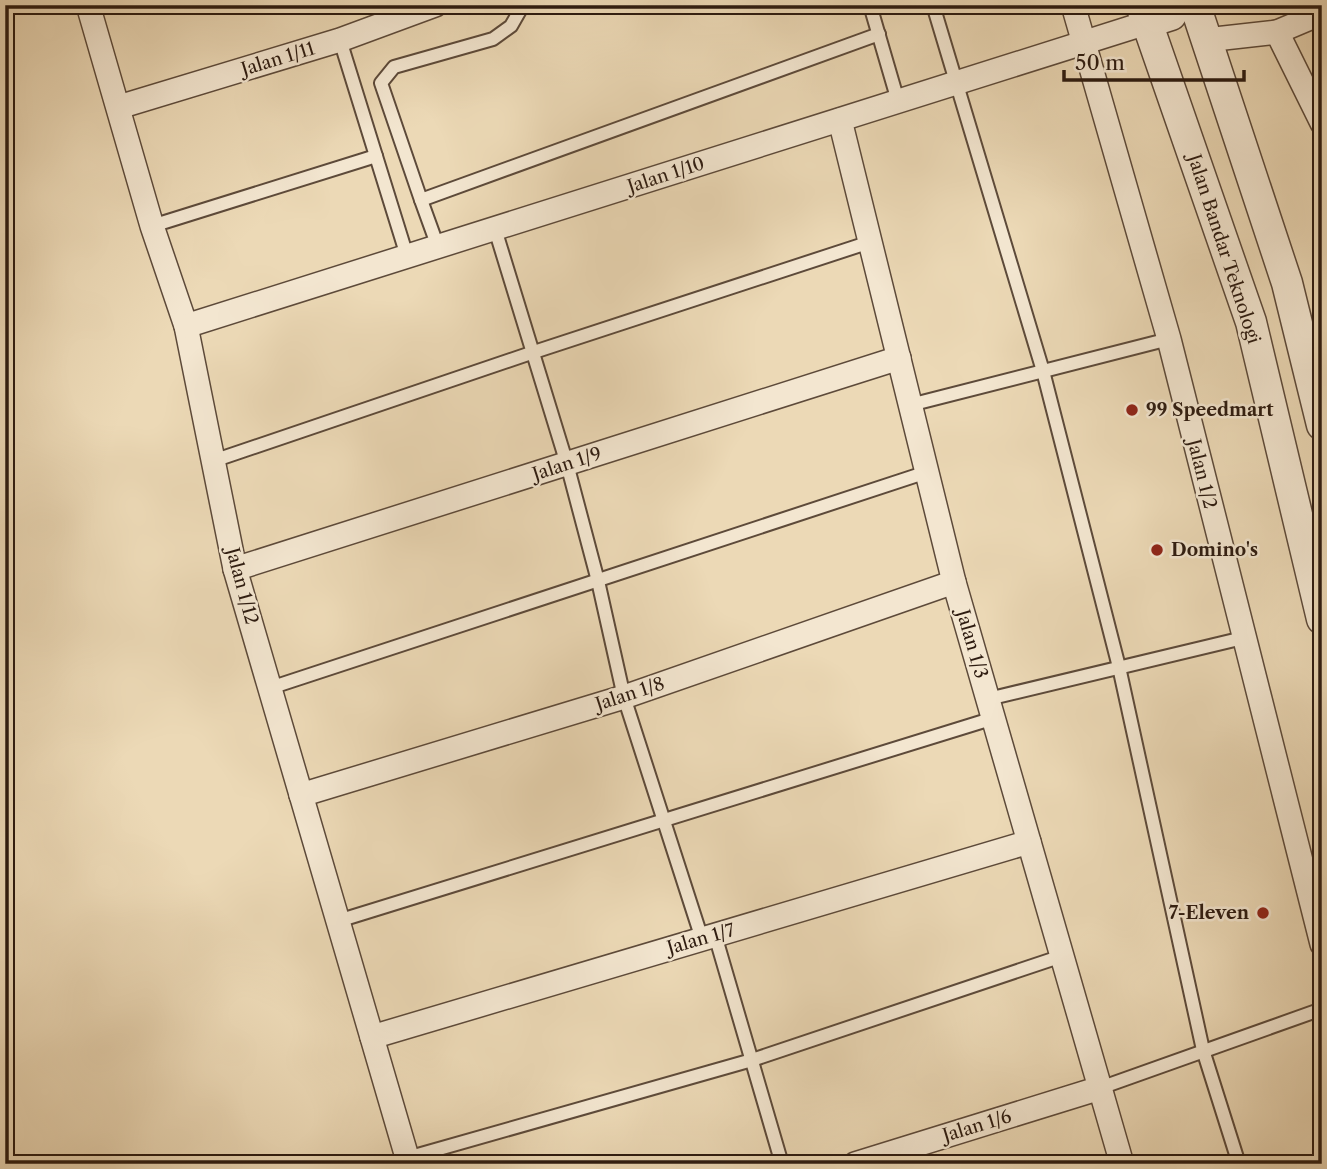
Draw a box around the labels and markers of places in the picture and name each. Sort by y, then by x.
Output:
place label: 99 Speedmart [1146,399,1274,421]
marker: 99 Speedmart [1124,402,1140,418]
place label: Domino's [1171,539,1258,561]
marker: Domino's [1149,542,1165,558]
place label: 7-Eleven [1169,902,1250,924]
marker: 7-Eleven [1255,905,1271,921]

